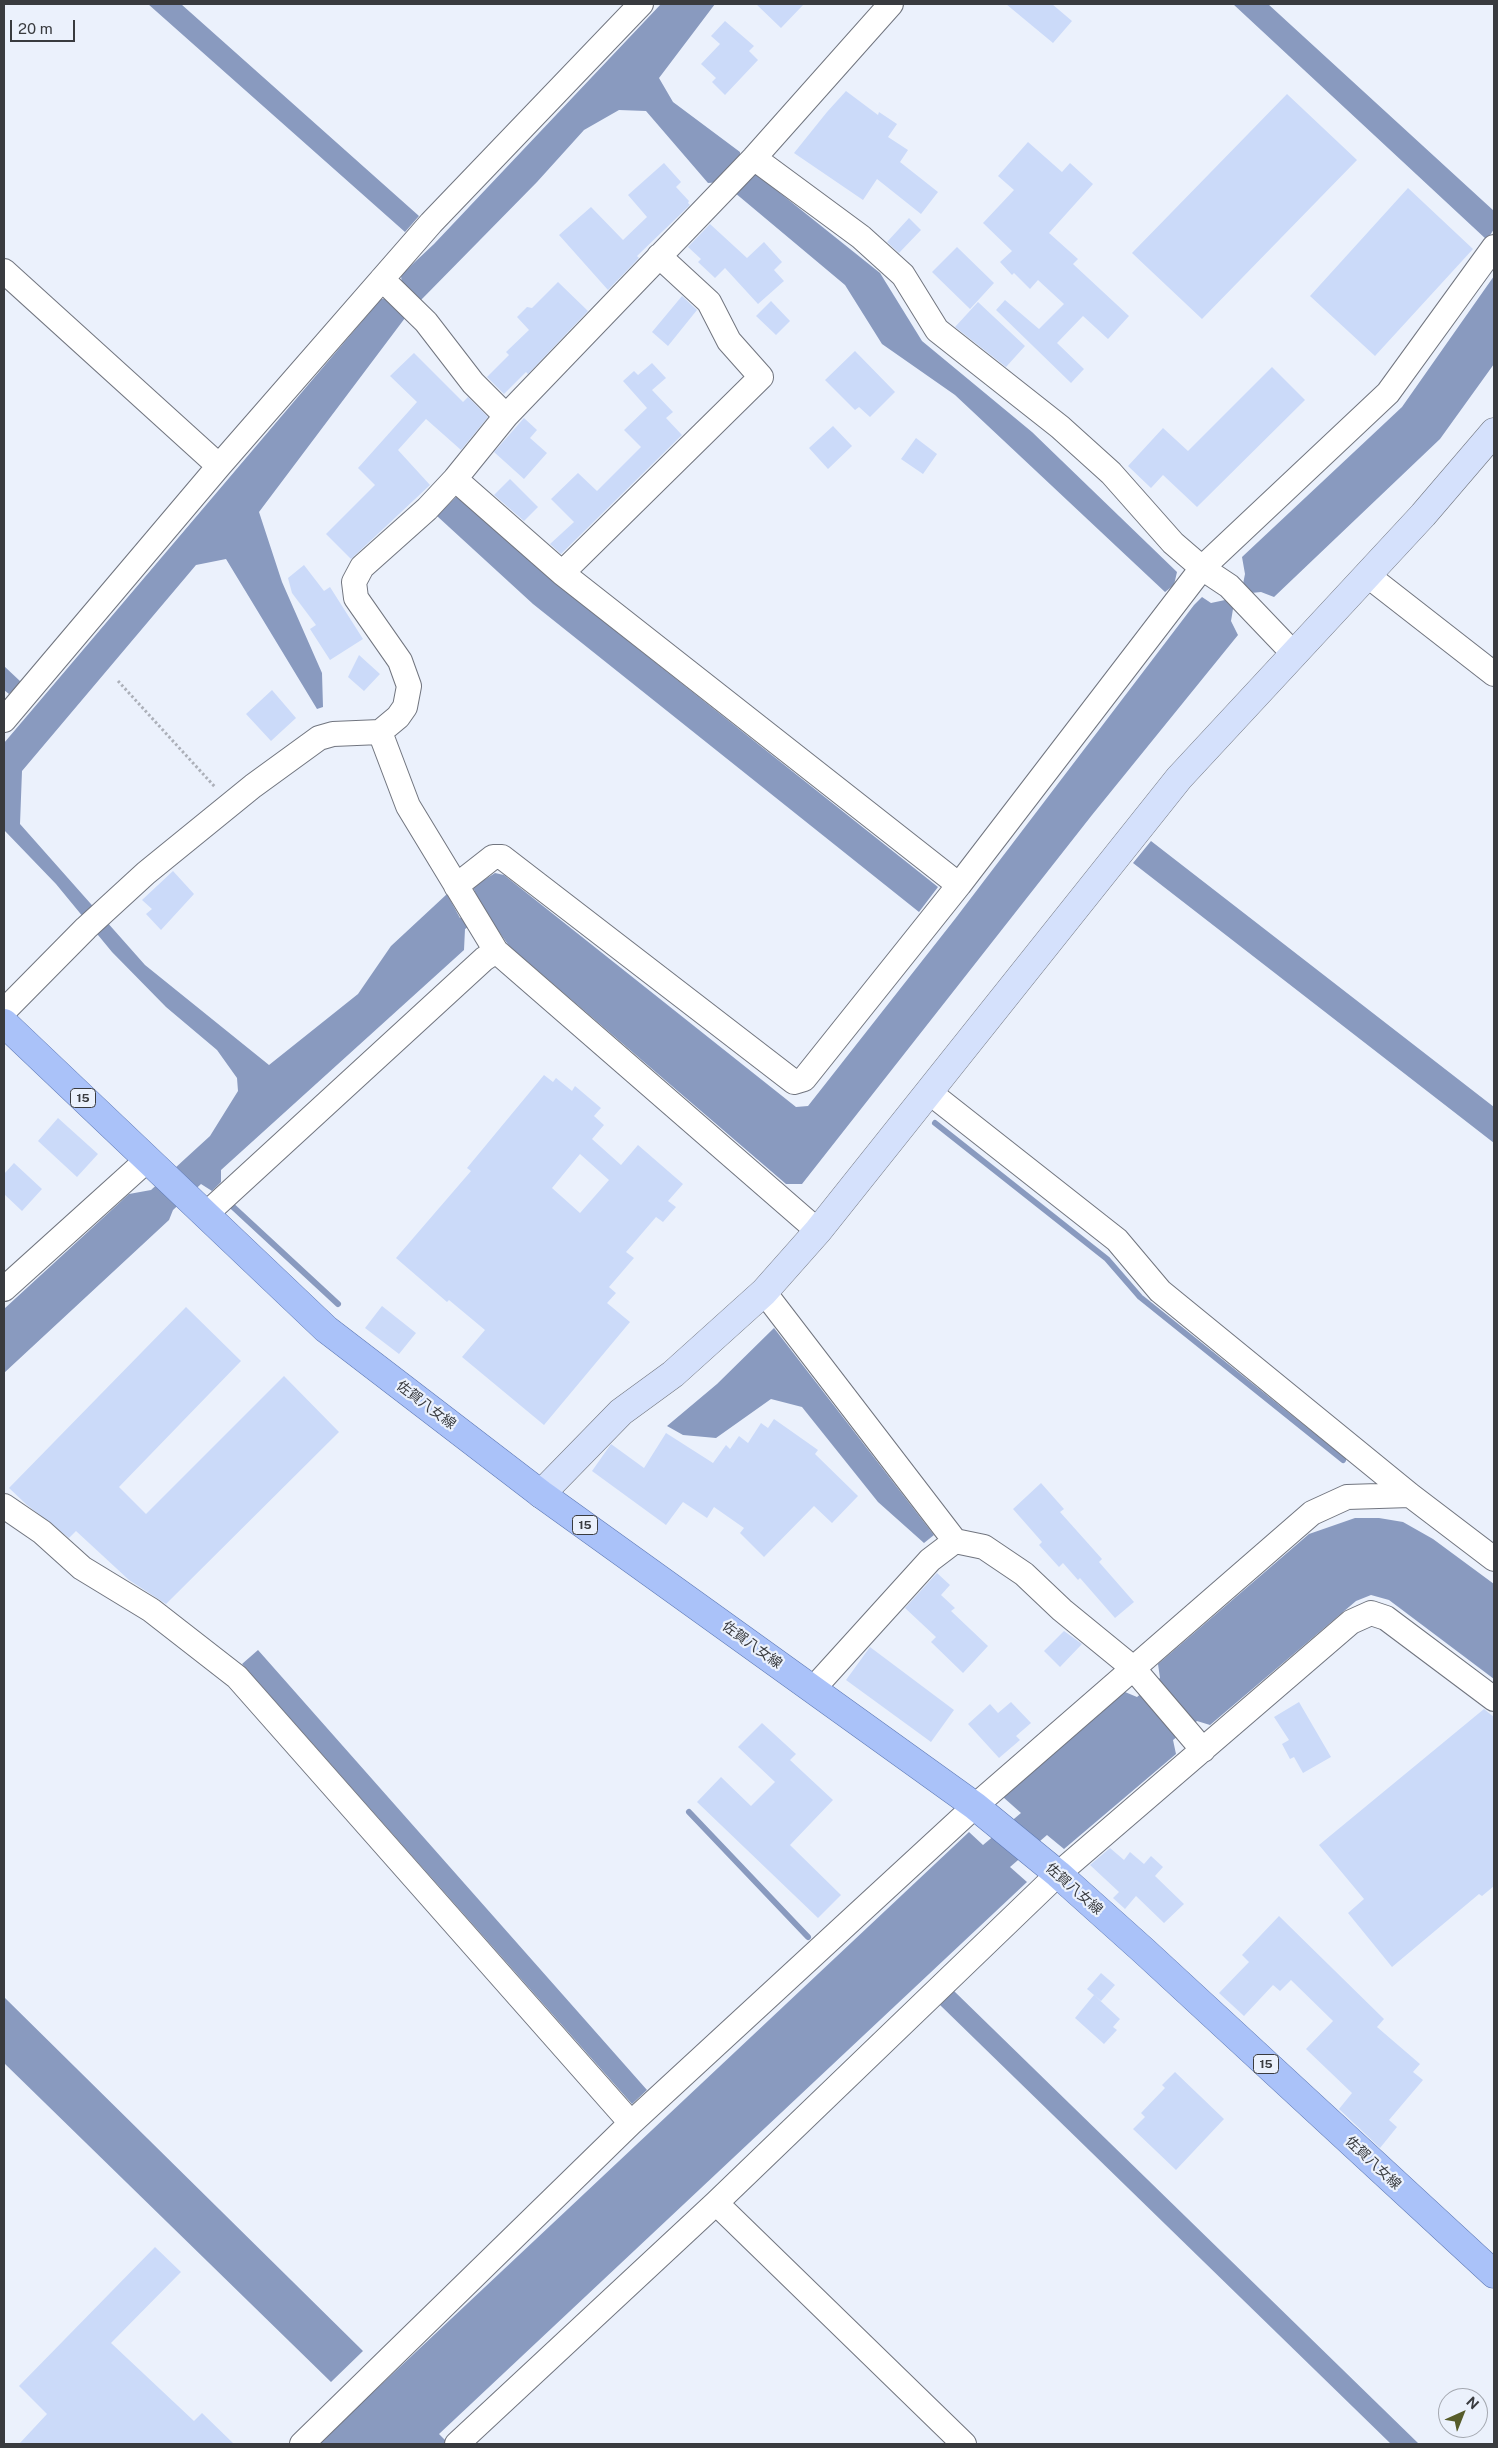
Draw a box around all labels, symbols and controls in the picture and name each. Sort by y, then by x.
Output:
scale bar [12,10,78,42]
text: 20 m [18,20,53,37]
road number: 15 [70,1088,96,1108]
street label: 佐賀八女線 [393,1377,459,1433]
road number: 15 [572,1516,598,1534]
street label: 佐賀八女線 [719,1618,785,1672]
street label: 佐賀八女線 [1042,1860,1106,1918]
road number: 15 [1254,2054,1278,2074]
street label: 佐賀八女線 [1342,2133,1404,2193]
north arrow [1438,2388,1488,2438]
text: N [1463,2393,1482,2412]

